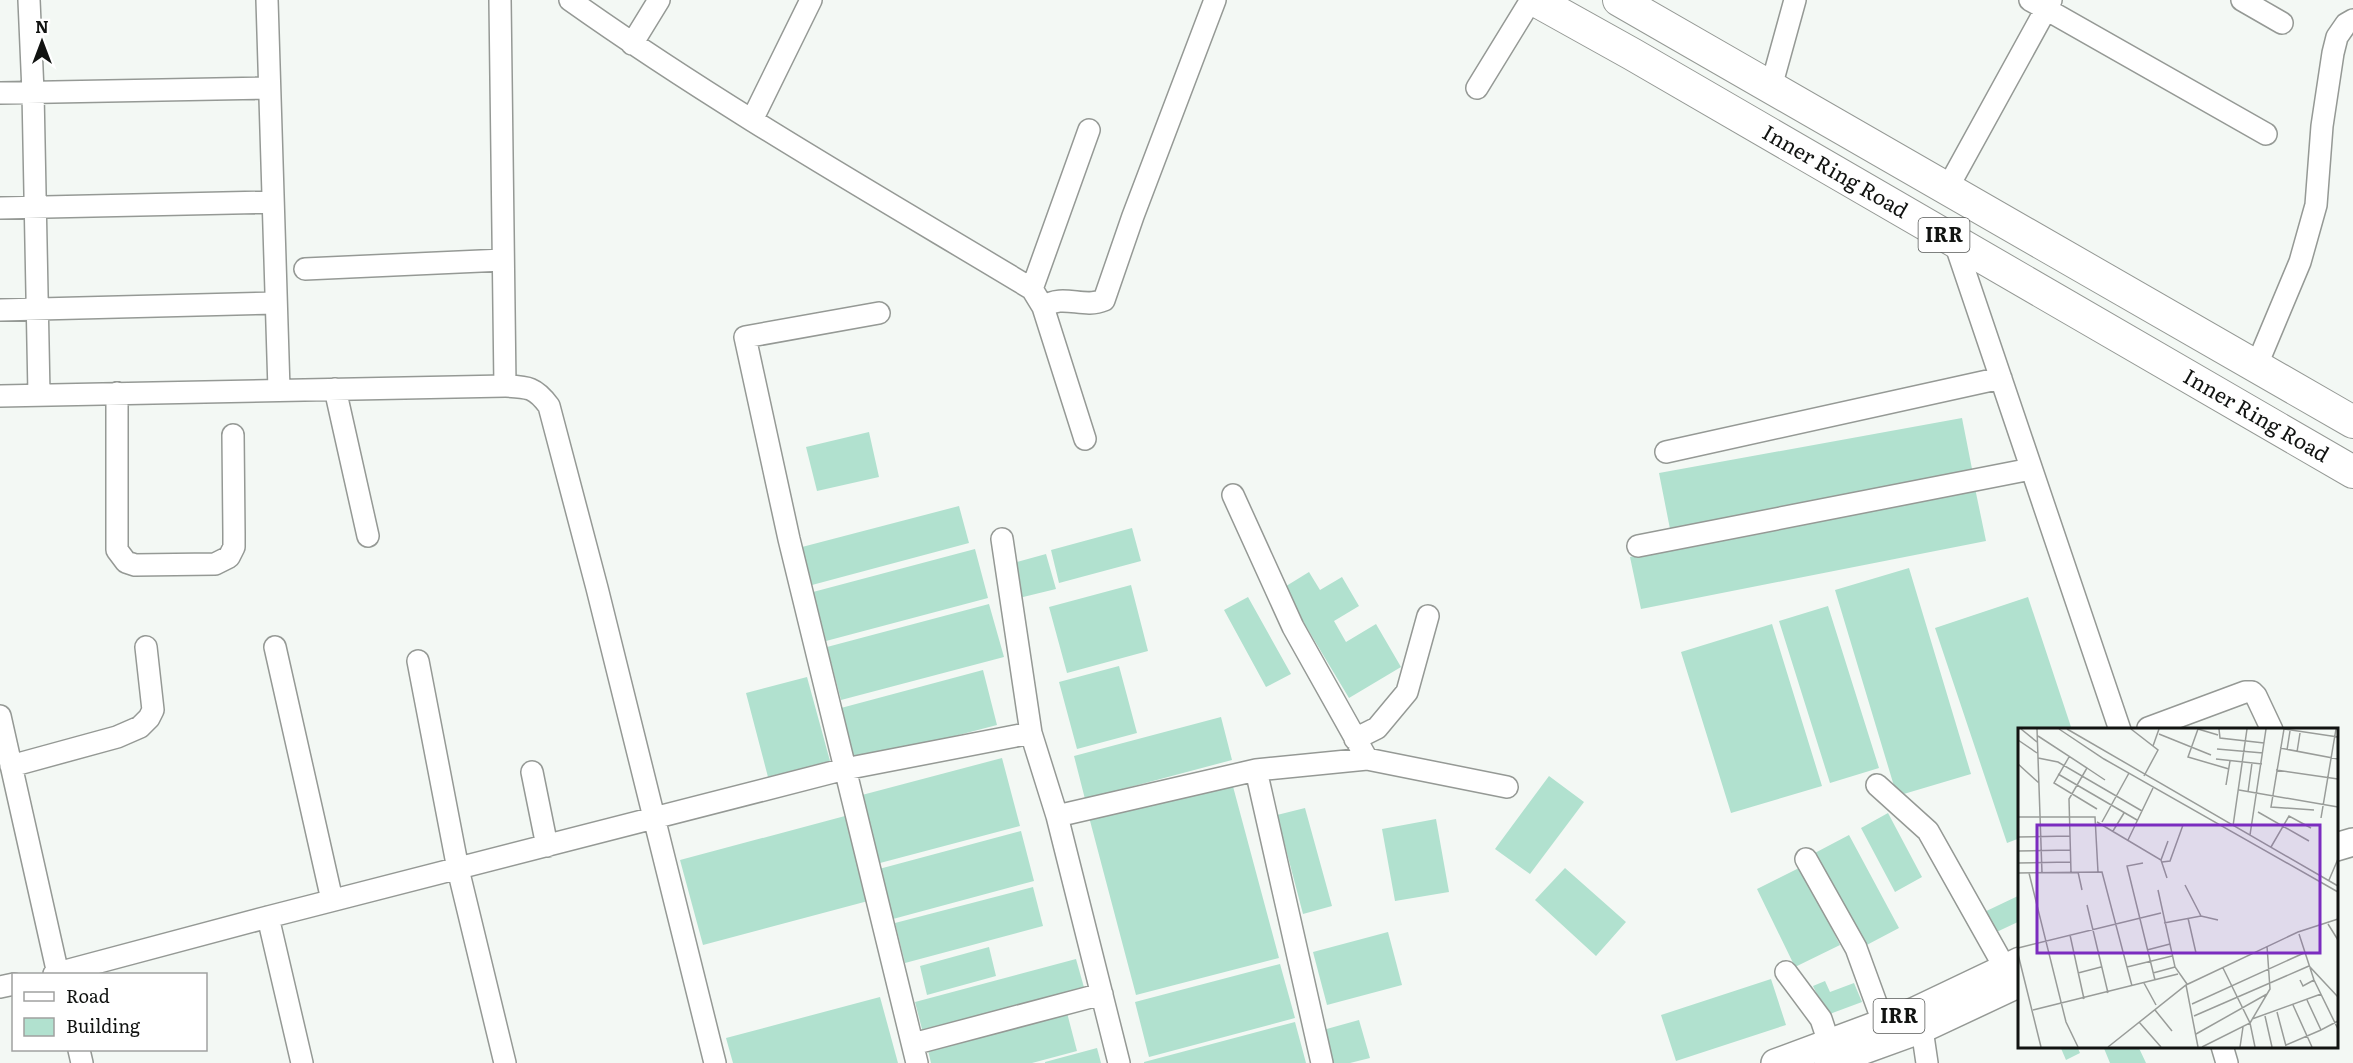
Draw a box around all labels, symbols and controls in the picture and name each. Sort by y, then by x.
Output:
north arrow [12,12,72,72]
text: N [35,14,49,38]
street label: Inner Ring Road [1758,115,1915,224]
road number: IRR [1918,218,1970,252]
street label: Inner Ring Road [2179,359,2336,468]
inset map [2018,728,2338,1048]
legend [12,973,207,1051]
text: Road [66,982,110,1009]
road number: IRR [1874,999,1924,1033]
text: Building [66,1012,141,1039]

